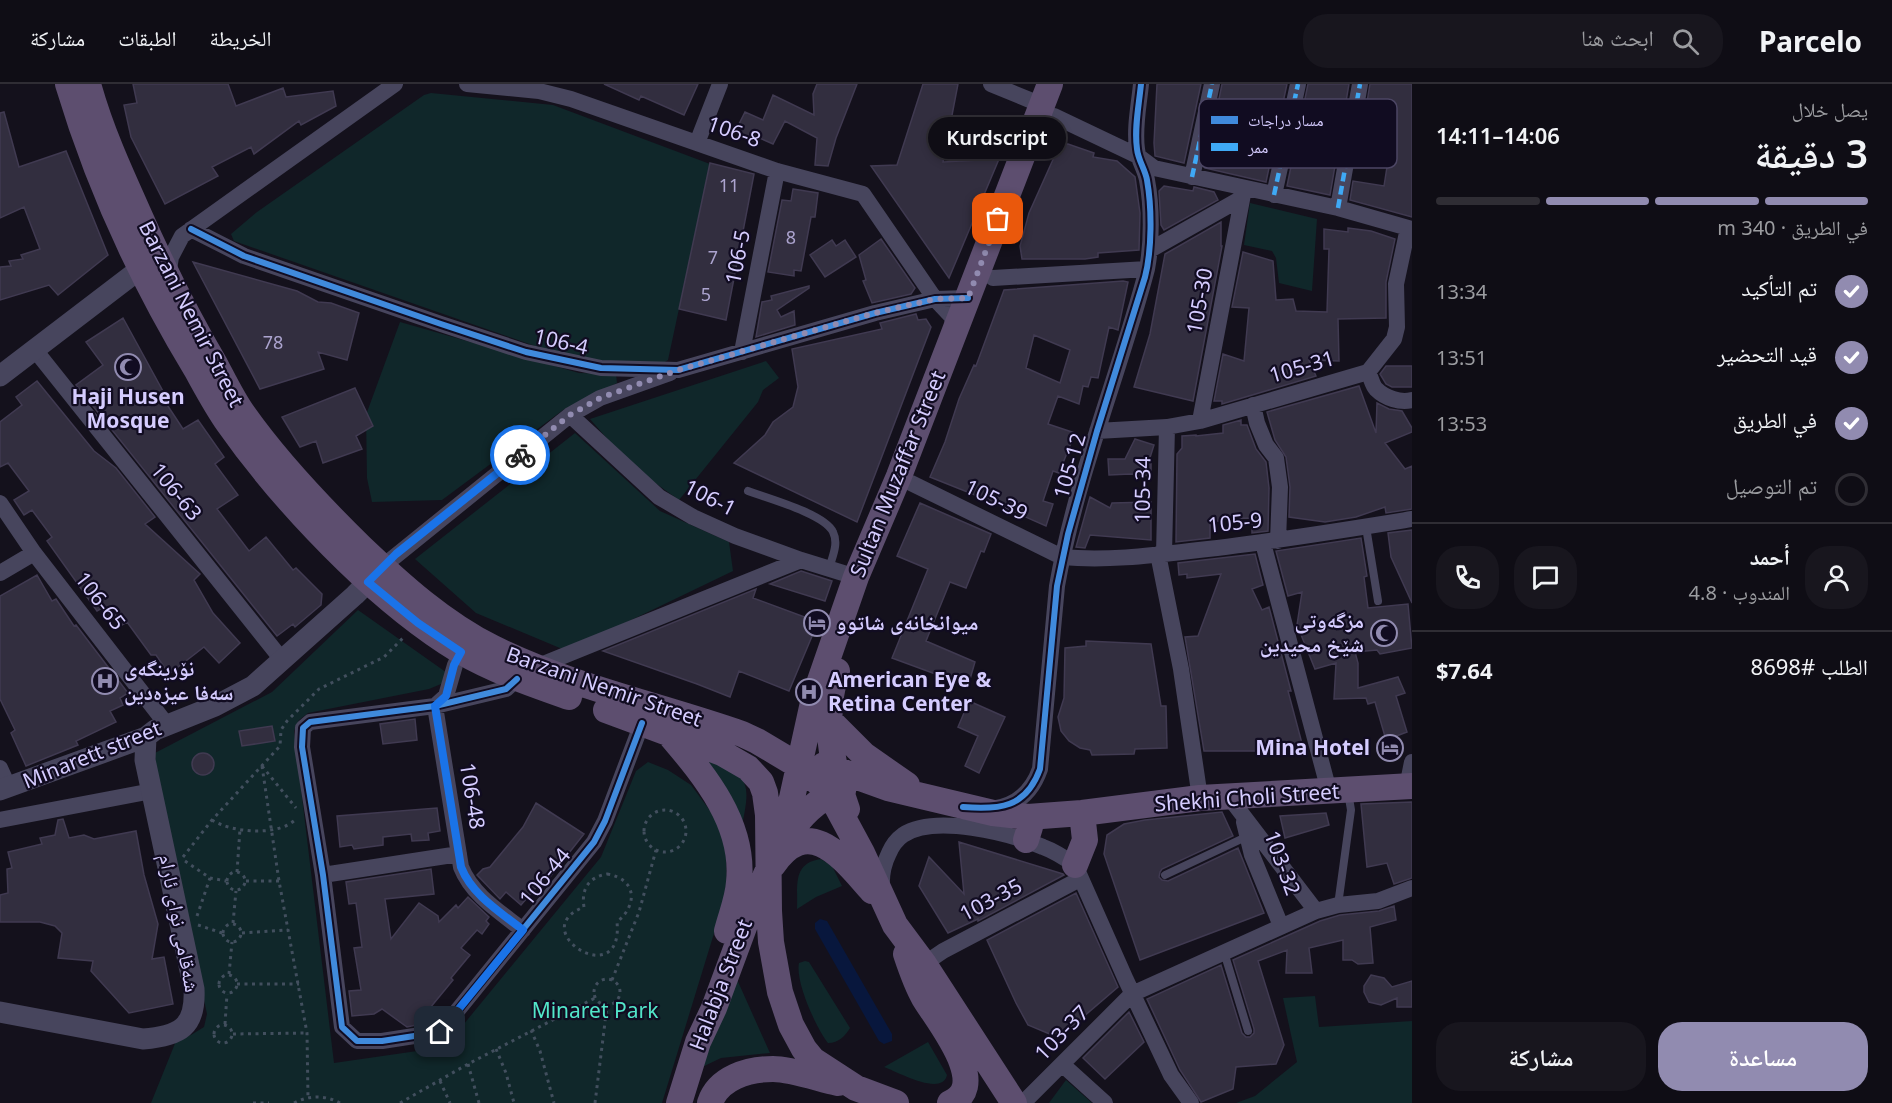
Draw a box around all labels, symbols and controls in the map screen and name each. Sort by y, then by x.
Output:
search box [1303,14,1723,68]
text: ابحث هنا [1581,22,1654,52]
text: Parcelo [1759,22,1862,60]
text: مشاركة [30,24,85,52]
text: الطبقات [118,24,177,52]
text: الخريطة [210,24,271,52]
icon: search [1669,25,1702,58]
text: يصل خلال [1792,96,1868,123]
legend [1199,99,1397,168]
street label: 106-8 [704,109,765,153]
text: مسار دراجات [1248,109,1323,131]
callout: Kurdscript [929,117,1067,159]
text: 14:06–14:11 [1436,120,1560,150]
text: Kurdscript [946,124,1048,151]
text: 3 دقيقة [1755,126,1868,179]
text: ممر [1247,136,1268,158]
house number: 11 [719,173,739,197]
pin [972,193,1023,244]
icon: bag [981,202,1014,235]
text: في الطريق · 340 m [1717,214,1868,241]
street label: Barzani Nemir Street [133,216,251,412]
house number: 8 [786,225,796,249]
street label: 106-5 [718,227,756,286]
house number: 7 [708,245,718,269]
street label: 105-30 [1179,265,1219,336]
text: تم التأكيد [1741,272,1817,302]
icon: check [1835,275,1868,308]
text: 13:34 [1436,278,1487,305]
house number: 5 [701,282,711,306]
street label: 106-4 [531,321,591,361]
house number: 78 [263,330,283,354]
text: قيد التحضير [1717,338,1817,368]
icon: check [1835,341,1868,374]
street label: 105-31 [1266,343,1338,389]
text: 13:51 [1436,344,1487,371]
mosque icon: Haji Husen Mosque [113,352,143,382]
street label: Sultan Muzaffar Street [843,366,951,581]
place label: Haji Husen Mosque [71,382,185,434]
text: في الطريق [1733,404,1817,434]
icon: check [1835,407,1868,440]
text: 13:53 [1436,410,1487,437]
courier [490,425,550,485]
street label: 105-12 [1046,430,1092,502]
icon: bike [504,439,537,472]
street label: 105-34 [1127,456,1157,524]
street label: 106-63 [145,457,209,526]
text: تم التوصيل [1726,470,1817,500]
street label: 106-1 [680,472,741,522]
street label: 105-39 [960,472,1033,526]
street label: 105-9 [1206,505,1264,539]
text: أحمد [1750,541,1790,571]
button: phone [1436,546,1499,609]
button: chat [1514,546,1577,609]
button: person [1805,546,1868,609]
street label: 106-65 [69,565,132,635]
text: المندوب · 4.8 [1689,579,1790,606]
place label: مزگەوتی شێخ محیدین [1260,606,1364,659]
hotel icon: میوانخانەی شاتوو [802,608,832,638]
place label: میوانخانەی شاتوو [836,608,978,636]
mosque icon: مزگەوتی شێخ محیدین [1369,618,1399,648]
street label: Barzani Nemir Street [503,639,706,733]
text: الطلب #8698 [1751,651,1868,681]
place label: نۆرینگەی سەفا عیزەدین [124,654,234,706]
text: $7.64 [1436,655,1493,685]
place label: American Eye & Retina Center [828,665,991,717]
hospital icon: نۆرینگەی سەفا عیزەدین [90,666,120,696]
hospital icon: American Eye & Retina Center [794,677,824,707]
street label: Minarett street [18,713,165,795]
place label: Mina Hotel [1255,733,1370,761]
hotel icon: Mina Hotel [1375,733,1405,763]
street label: 106-48 [454,761,492,831]
street label: Shekhi Choli Street [1154,777,1341,817]
street label: 103-32 [1258,826,1308,899]
street label: 106-44 [512,842,576,911]
street label: شەقامی نوای ئارام [152,851,207,995]
street label: 103-35 [954,871,1027,927]
street label: Halabja Street [682,914,758,1054]
park label: Minaret Park [532,996,659,1024]
street label: 103-37 [1028,999,1095,1066]
pin [414,1006,465,1057]
icon: home [423,1015,456,1048]
button: مشاركة [1436,1022,1646,1091]
button: مساعدة [1658,1022,1868,1091]

